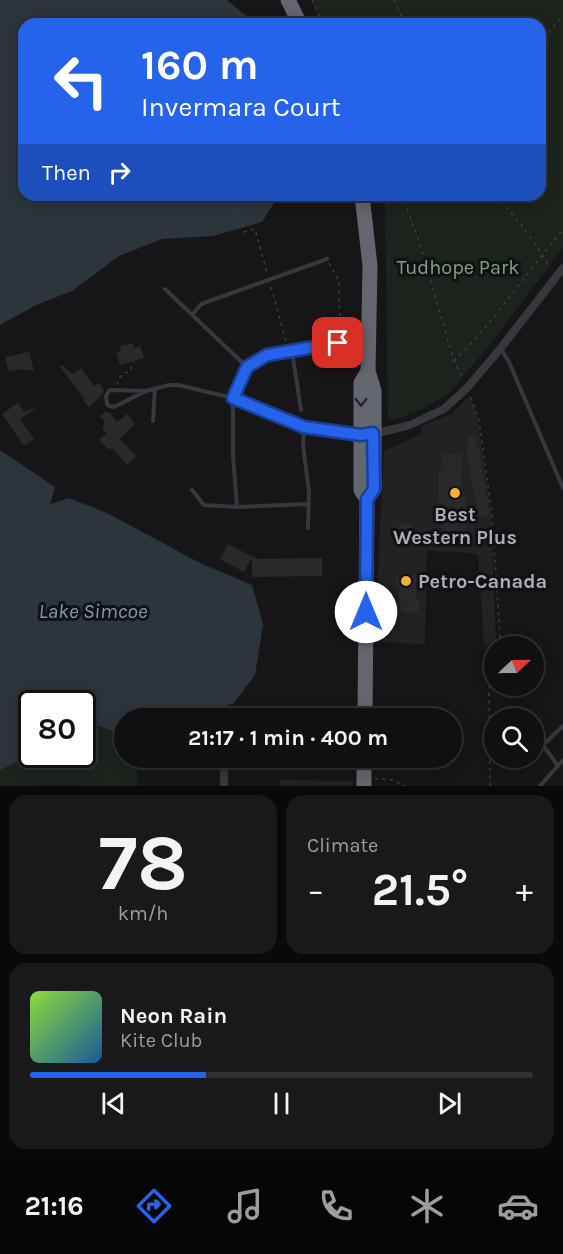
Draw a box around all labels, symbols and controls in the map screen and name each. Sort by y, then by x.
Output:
text: 160 m [141,40,259,90]
icon: left [42,42,120,120]
text: Invermara Court [141,91,341,123]
icon: right [103,156,136,189]
text: Then [42,160,91,186]
park label: Tudhope Park [397,256,519,279]
pin [312,317,363,368]
icon: arrive [321,326,354,359]
one-way arrow [355,398,367,407]
marker: Best Western Plus [448,486,462,500]
place label: Best Western Plus [393,503,517,549]
place label: Petro-Canada [418,570,547,593]
marker: Petro-Canada [399,574,413,588]
position arrow [334,580,398,644]
water label: Lake Simcoe [39,599,148,623]
north arrow [484,636,544,696]
map controls [484,636,544,768]
speed limit sign: 80 [18,690,96,768]
button: search [484,708,544,768]
text: 21:17 · 1 min · 400 m [188,725,388,751]
text: 78 [98,817,188,909]
text: Climate [307,834,378,857]
text: 21.5° [372,864,468,916]
text: − [307,871,324,909]
text: + [516,871,533,909]
text: km/h [118,902,168,925]
text: Neon Rain [120,1003,227,1029]
text: Kite Club [120,1029,202,1052]
icon: previous [97,1087,130,1120]
icon: pause [265,1087,298,1120]
icon: next [433,1087,466,1120]
icon: directions [133,1185,175,1227]
icon: music [224,1185,266,1227]
icon: phone [315,1185,357,1227]
icon: climate [406,1185,448,1227]
icon: car [497,1185,539,1227]
text: 21:16 [24,1190,84,1222]

